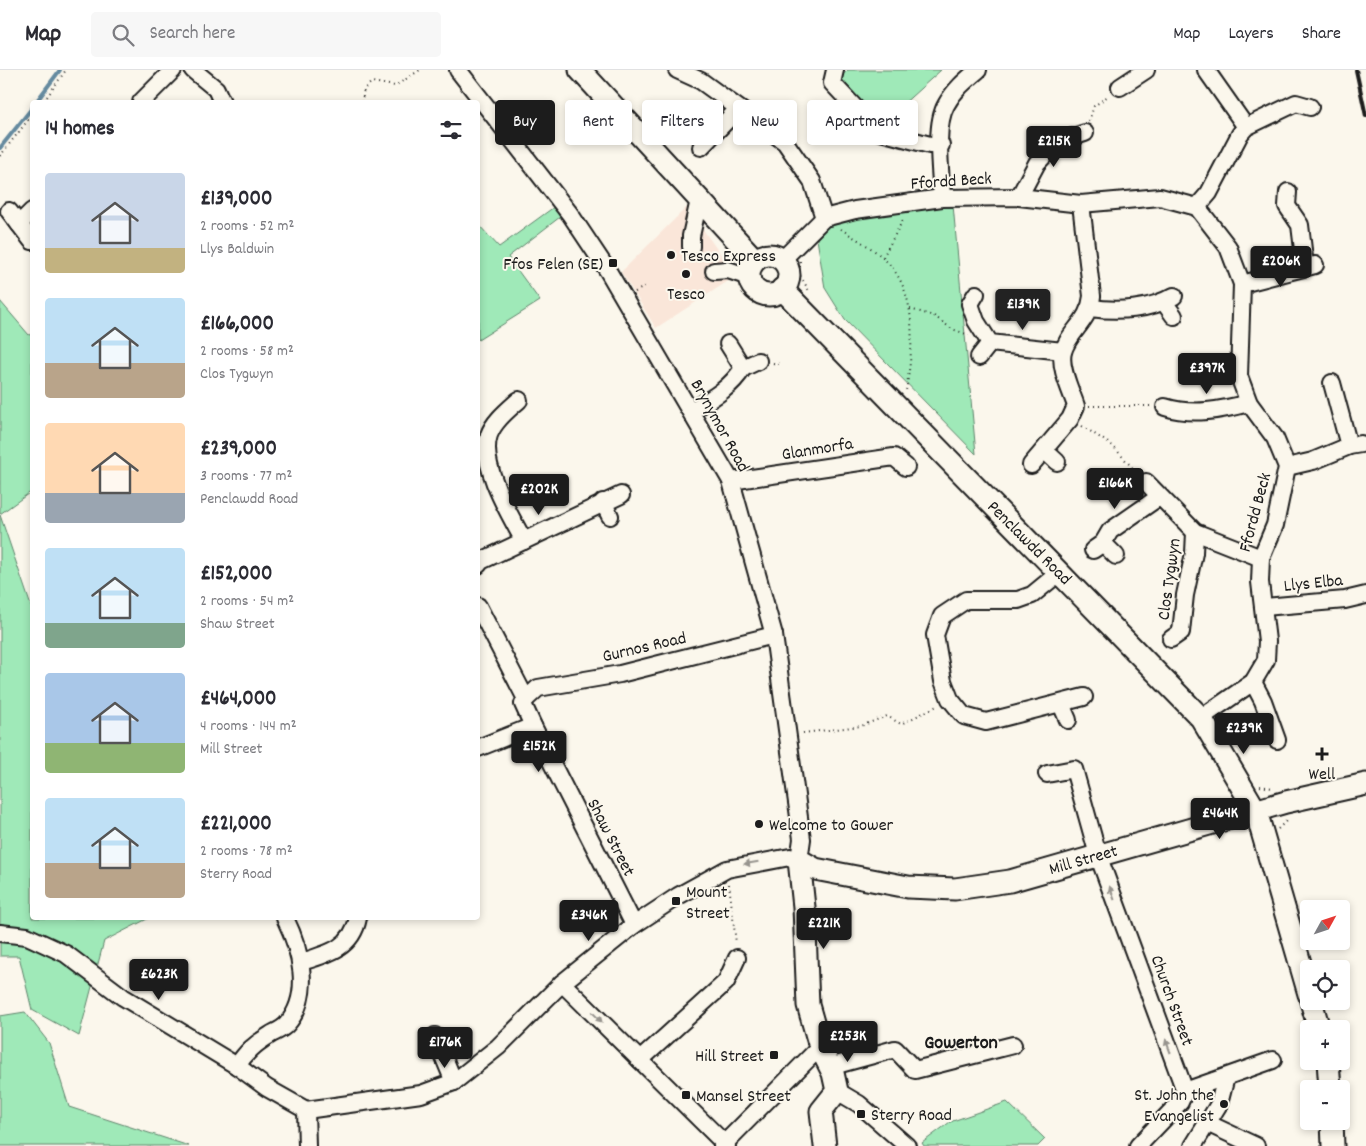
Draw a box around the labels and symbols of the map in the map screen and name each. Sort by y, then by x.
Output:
pin: £215K [1019,126,1089,168]
street label: Ffordd Beck [910,167,993,198]
place label: Tesco Express [681,245,776,270]
pin: £206K [1246,246,1316,288]
marker: Tesco Express [665,249,677,261]
place label: Ffos Felen (SE) [503,253,603,278]
marker: Ffos Felen (SE) [607,257,619,269]
marker: Tesco [680,268,692,280]
place label: Tesco [667,283,705,308]
pin: £139K [988,288,1058,331]
pin: £397K [1172,352,1242,395]
street label: Brynymor Road [683,375,755,477]
street label: Glanmorfa [780,432,855,468]
pin: £166K [1080,468,1150,510]
street label: Ffordd Beck [1234,470,1279,555]
pin: £202K [504,474,574,516]
street label: Penclawdd Road [980,496,1076,592]
street label: Clos Tygwyn [1152,537,1189,622]
street label: Llys Elba [1282,569,1345,600]
street label: Gurnos Road [600,627,689,670]
pin: £239K [1209,712,1279,755]
pin: £152K [504,730,574,773]
marker: Well [1316,748,1328,760]
place label: Well [1309,763,1336,788]
street label: Shaw Street [580,795,640,882]
pin: £464K [1185,798,1255,840]
place label: Welcome to Gower [769,814,894,839]
marker: Welcome to Gower [753,818,765,830]
street label: Mill Street [1046,840,1121,883]
one-way arrow [743,860,759,868]
place label: Mount Street [686,881,730,927]
one-way arrow [1108,885,1116,900]
marker: Mount Street [670,895,682,907]
pin: £346K [554,900,624,942]
north arrow [1300,900,1350,950]
pin: £221K [789,908,859,950]
street label: Church Street [1143,952,1199,1050]
pin: £623K [124,958,194,1001]
one-way arrow [591,1011,603,1023]
pin: £253K [813,1020,883,1063]
pin: £176K [410,1026,480,1069]
district label: Gowerton [924,1030,998,1058]
one-way arrow [1164,1038,1171,1053]
place label: Hill Street [695,1045,764,1070]
marker: Hill Street [768,1049,780,1061]
place label: St. John the Evangelist [1134,1084,1214,1130]
place label: Mansel Street [696,1085,791,1110]
marker: Mansel Street [680,1089,692,1101]
marker: St. John the Evangelist [1218,1098,1230,1110]
place label: Sterry Road [871,1104,952,1129]
marker: Sterry Road [855,1108,867,1120]

